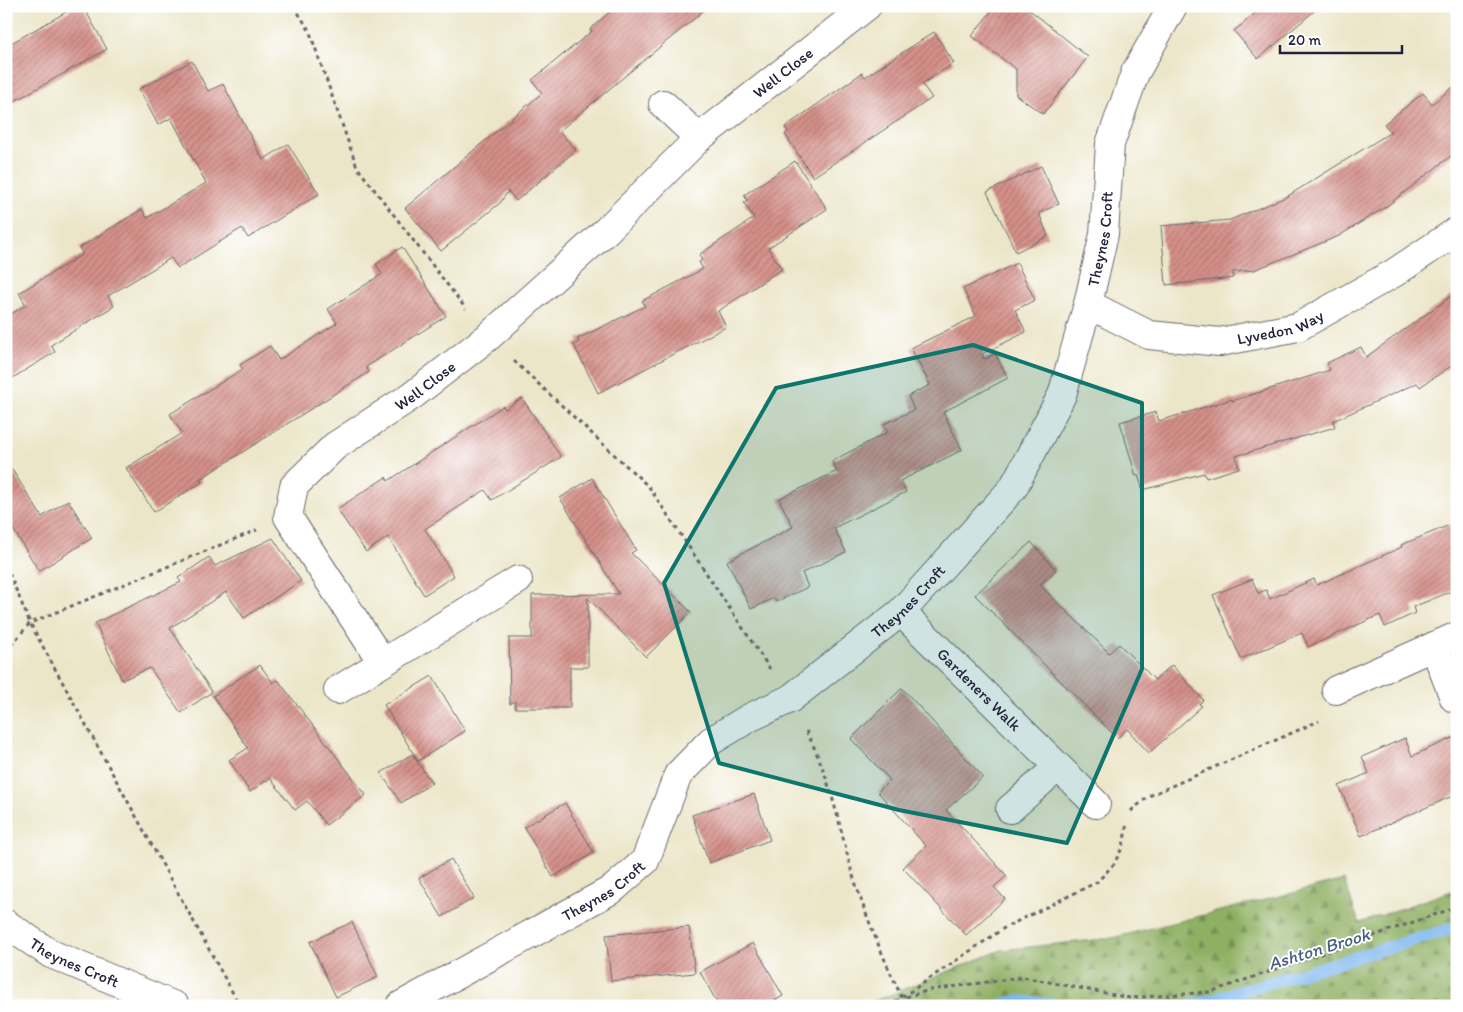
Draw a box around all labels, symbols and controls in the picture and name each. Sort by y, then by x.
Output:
scale bar [1280,22,1403,54]
text: 20 m [1288,31,1322,49]
street label: Well Close [749,43,817,102]
street label: Theynes Croft [1083,190,1116,288]
street label: Lyvedon Way [1235,305,1327,348]
street label: Well Close [391,356,459,414]
street label: Theynes Croft [867,561,949,642]
street label: Gardeners Walk [933,644,1026,735]
street label: Theynes Croft [558,856,649,925]
water label: Ashton Brook [1266,923,1374,975]
street label: Theynes Croft [26,933,122,991]

